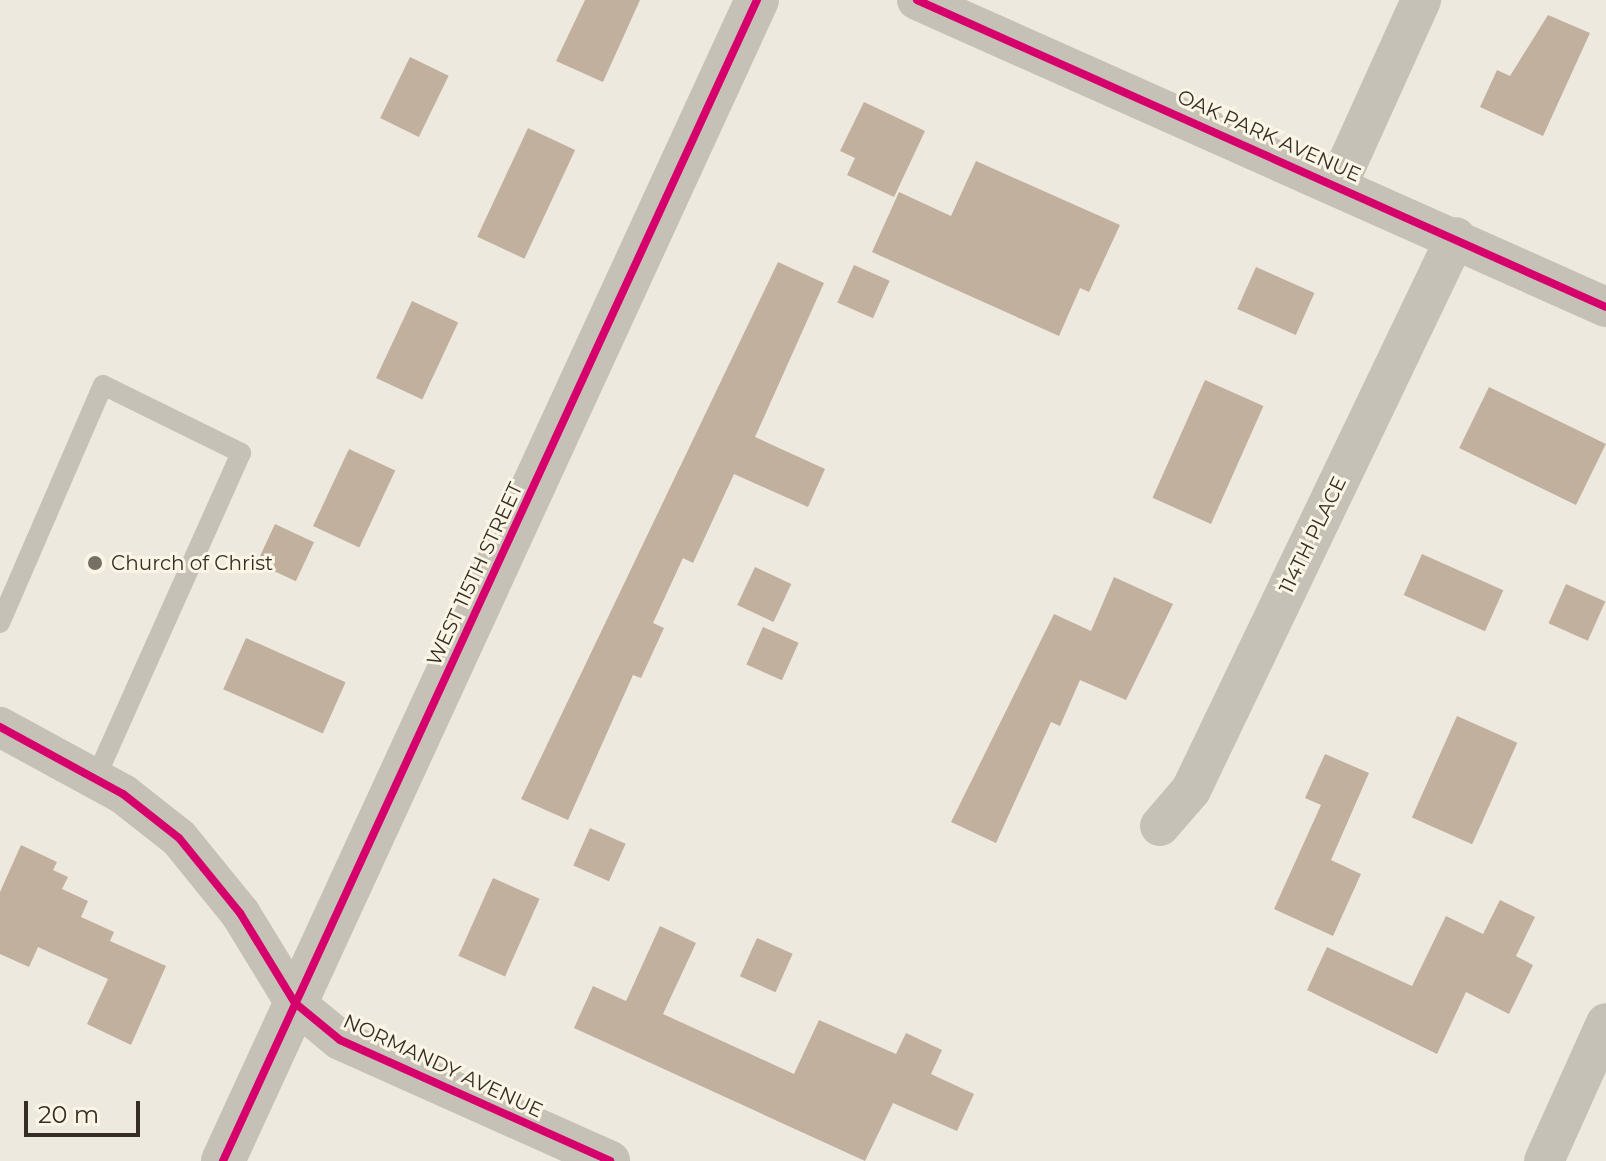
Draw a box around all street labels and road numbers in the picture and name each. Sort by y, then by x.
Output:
street label: OAK PARK AVENUE [1174,85,1364,187]
street label: 114TH PLACE [1274,473,1352,597]
street label: WEST 115TH STREET [422,479,528,669]
street label: NORMANDY AVENUE [340,1009,546,1123]

